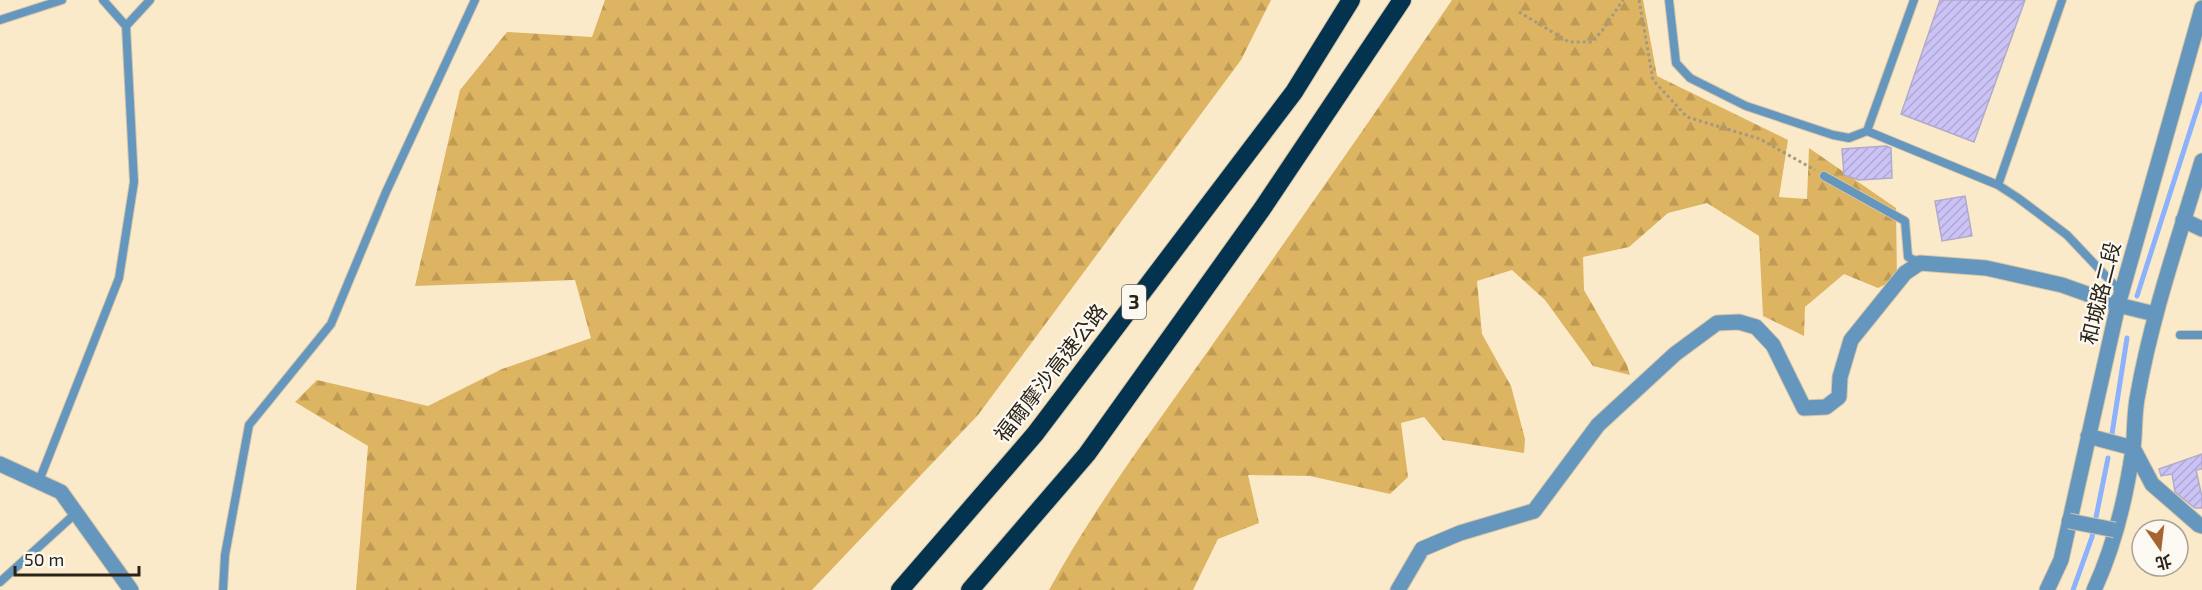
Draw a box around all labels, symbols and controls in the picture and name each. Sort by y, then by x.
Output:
street label: 和城路二段 [2075,239,2124,347]
road number: 3 [1122,285,1146,319]
street label: 福爾摩沙高速公路 [988,298,1111,446]
north arrow [2130,518,2190,578]
scale bar [15,539,140,577]
text: 50 m [24,548,64,570]
text: 北 [2154,552,2174,574]

